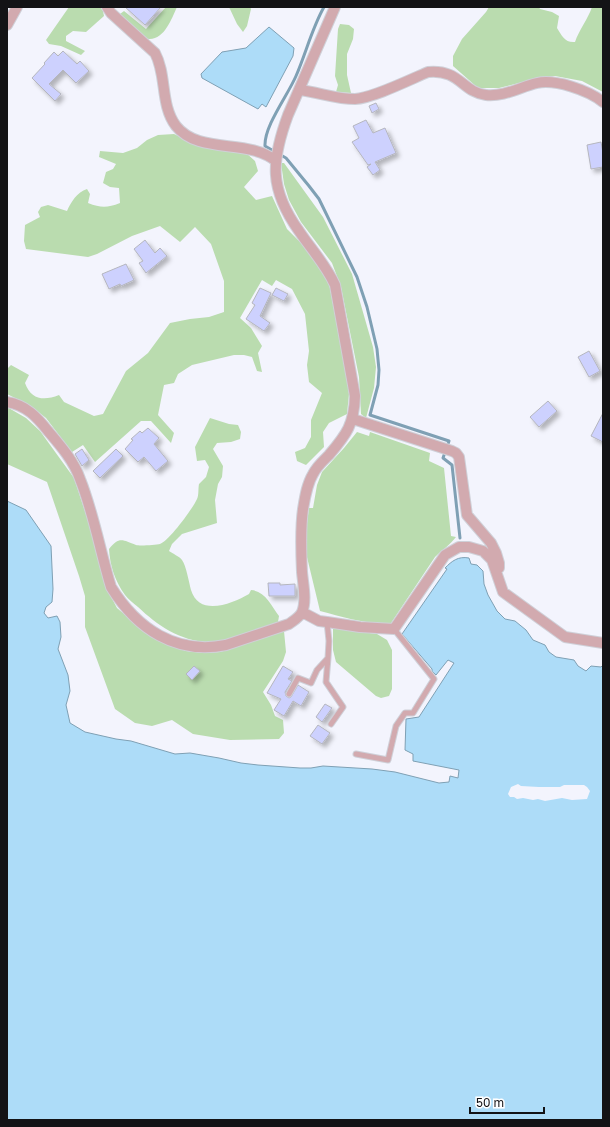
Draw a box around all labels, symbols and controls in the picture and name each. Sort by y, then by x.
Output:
scale bar [470,1089,544,1115]
text: 50 m [476,1095,504,1110]

